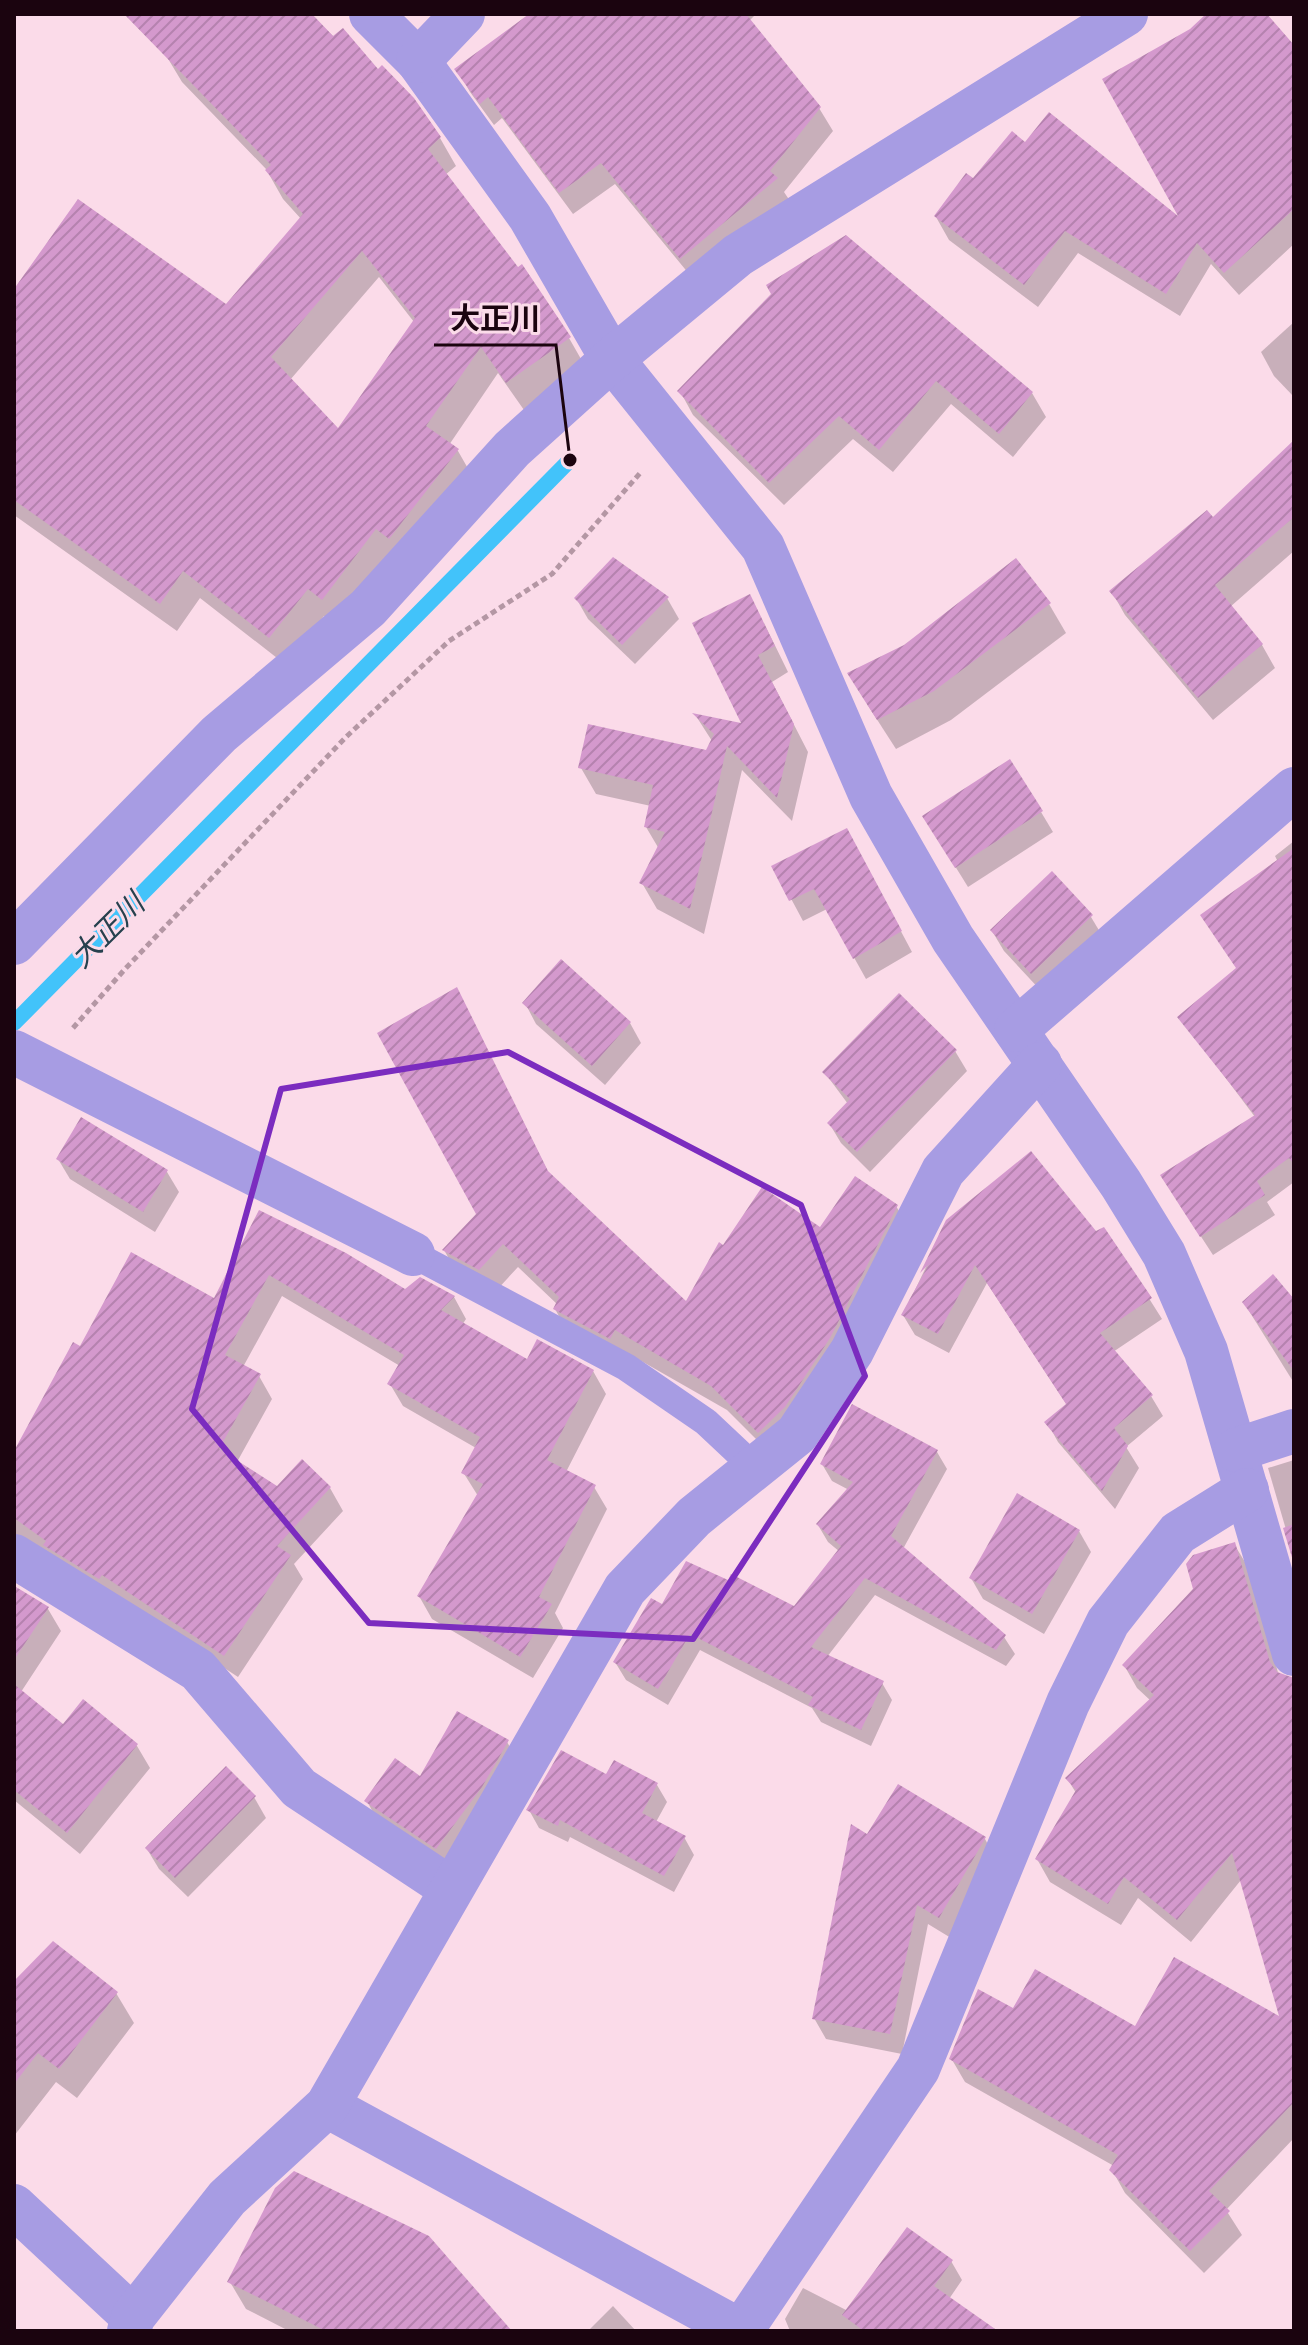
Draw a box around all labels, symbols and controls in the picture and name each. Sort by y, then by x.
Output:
callout: 大正川 [434,291,556,345]
text: 大正川 [450,297,540,337]
water label: 大正川 [60,881,154,975]

